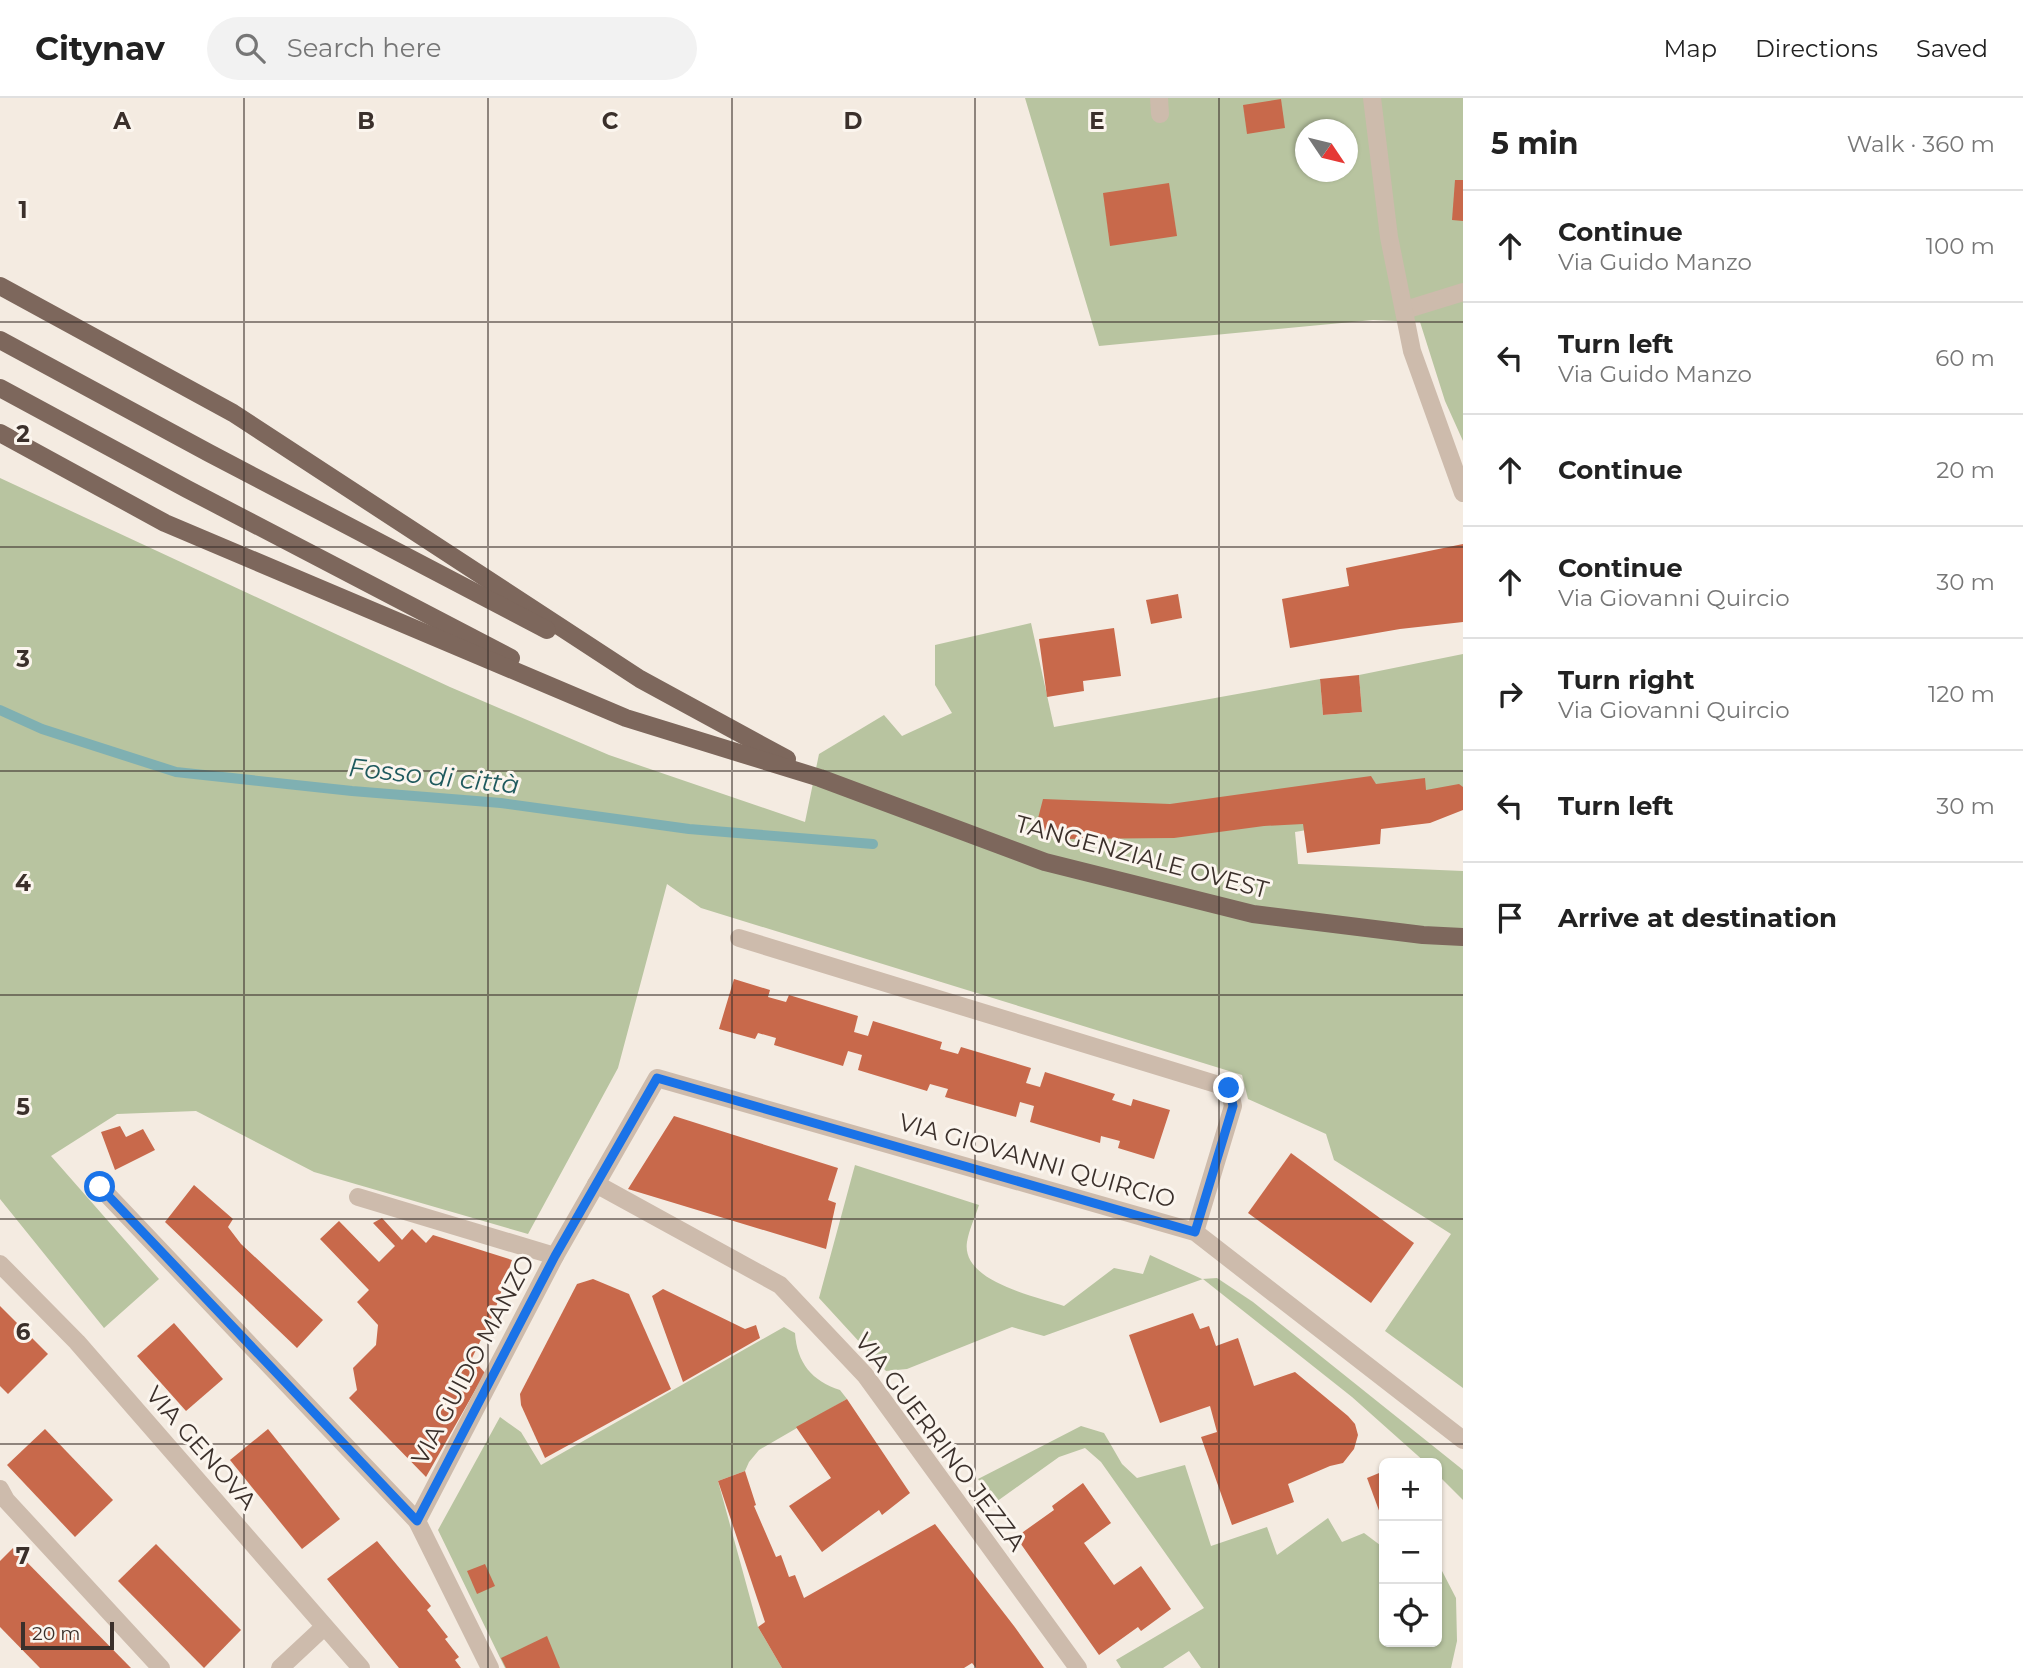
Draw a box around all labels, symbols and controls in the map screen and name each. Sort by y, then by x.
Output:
search box [207,17,697,80]
text: Citynav [35,28,165,68]
icon: search [231,29,269,67]
text: Search here [287,32,441,64]
text: Map [1664,34,1717,63]
text: Directions [1755,34,1878,63]
text: Saved [1916,34,1988,63]
text: A [112,107,131,135]
text: B [357,107,375,135]
text: C [602,107,619,135]
text: D [844,107,863,135]
text: E [1089,107,1105,135]
north arrow [1295,119,1358,182]
text: 5 min [1491,125,1579,162]
text: Walk · 360 m [1847,130,1995,158]
text: 1 [18,196,28,224]
text: Continue [1558,216,1683,248]
icon: ahead [1491,227,1529,265]
text: 100 m [1926,232,1995,260]
text: Via Guido Manzo [1558,248,1752,276]
text: Turn left [1558,328,1674,360]
icon: left [1491,339,1529,377]
text: 60 m [1935,344,1995,372]
text: Via Guido Manzo [1558,360,1752,388]
text: 2 [16,420,30,448]
icon: ahead [1491,451,1529,489]
text: Continue [1558,454,1683,486]
text: 20 m [1936,456,1995,484]
text: Continue [1558,552,1683,584]
icon: ahead [1491,563,1529,601]
text: 30 m [1936,568,1995,596]
text: Via Giovanni Quircio [1558,584,1790,612]
text: 3 [15,645,30,673]
text: Turn right [1558,664,1694,696]
icon: right [1491,675,1529,713]
text: 120 m [1928,680,1995,708]
text: Via Giovanni Quircio [1558,696,1790,724]
water label: Fosso di città [347,751,521,801]
icon: left [1491,787,1529,825]
text: Turn left [1558,790,1674,822]
text: 30 m [1936,792,1995,820]
street label: TANGENZIALE OVEST [1012,809,1272,904]
text: 4 [15,869,31,897]
icon: arrive [1491,899,1529,937]
text: Arrive at destination [1558,902,1837,934]
route end [1213,1072,1244,1103]
text: 5 [16,1093,30,1121]
street label: VIA GIOVANNI QUIRCIO [896,1107,1179,1214]
route start [84,1171,115,1202]
street label: VIA GUIDO MANZO [405,1250,540,1470]
text: 6 [16,1318,31,1346]
street label: VIA GUERRINO JEZZA [849,1327,1032,1557]
street label: VIA GENOVA [140,1380,263,1516]
map controls [1379,1458,1442,1647]
button: + [1379,1458,1442,1521]
button: − [1379,1521,1442,1584]
text: 7 [16,1542,30,1570]
button: locate [1379,1584,1442,1647]
scale bar [21,1619,114,1651]
text: 20 m [32,1622,80,1645]

